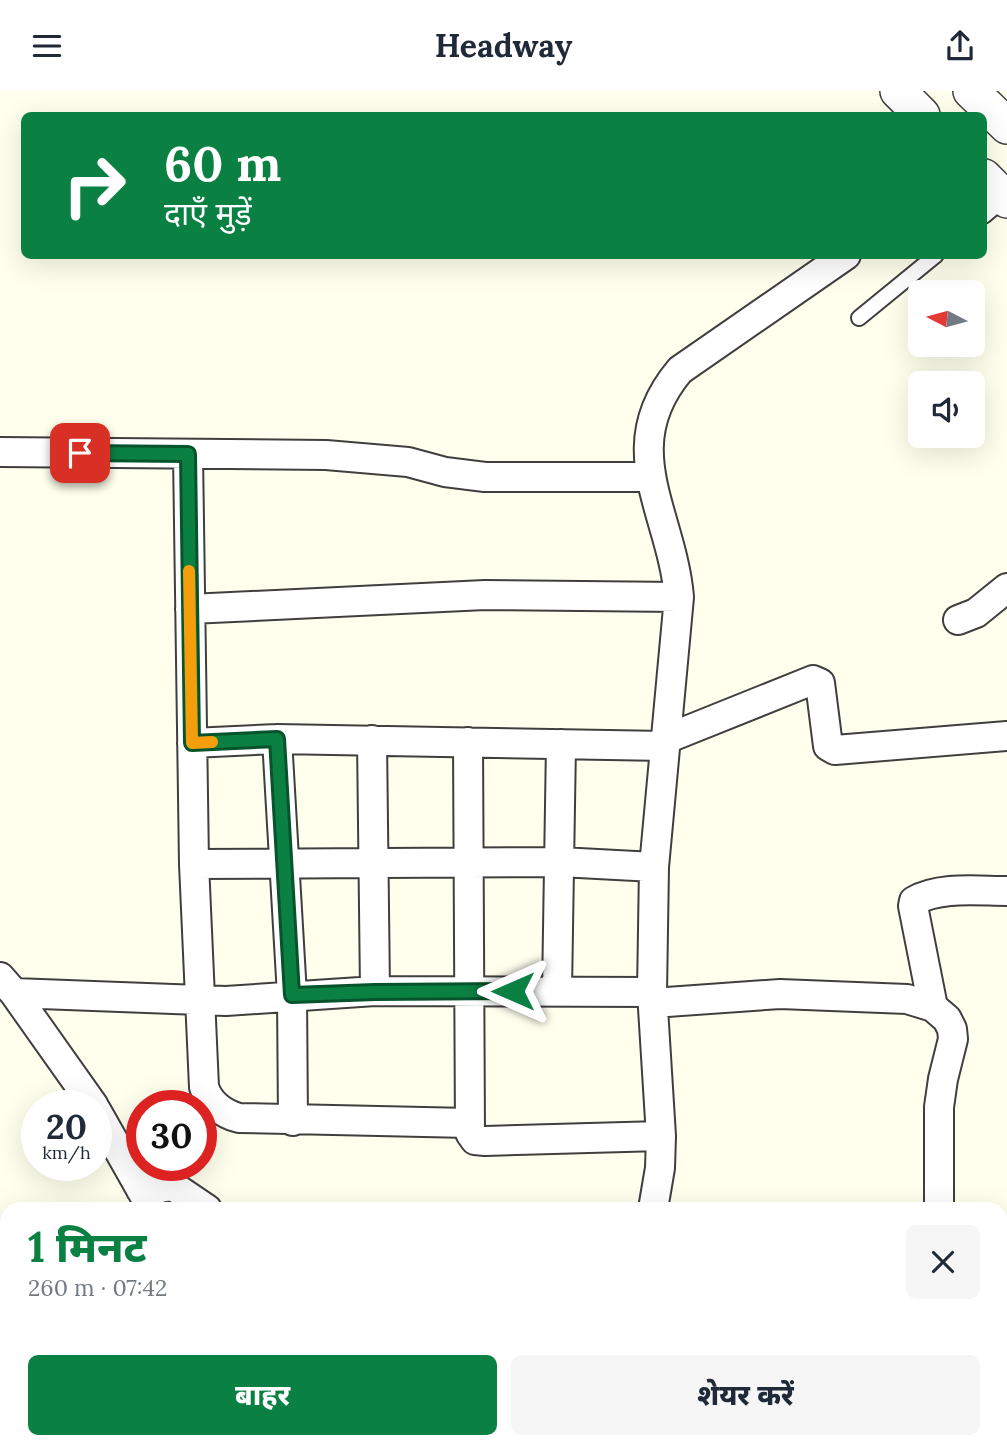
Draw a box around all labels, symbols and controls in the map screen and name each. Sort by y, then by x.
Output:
text: Headway [435,25,572,66]
icon: menu [28,27,66,65]
icon: share [941,27,979,65]
text: 60 m [164,132,281,194]
icon: right [49,140,140,231]
text: दाएँ मुड़ें [164,193,252,234]
north arrow [908,280,985,357]
map controls [908,280,985,448]
button: sound [908,371,985,448]
pin [50,423,110,483]
icon: arrive [61,434,99,472]
position arrow [476,954,550,1028]
speed limit sign: 30 [126,1090,217,1181]
text: 20 [46,1104,87,1149]
text: km/h [42,1141,91,1164]
text: 1 मिनट [28,1220,147,1274]
button: close [906,1225,980,1299]
text: 260 m · 07:42 [28,1273,167,1302]
button: बाहर [28,1355,497,1435]
button: शेयर करें [511,1355,980,1435]

